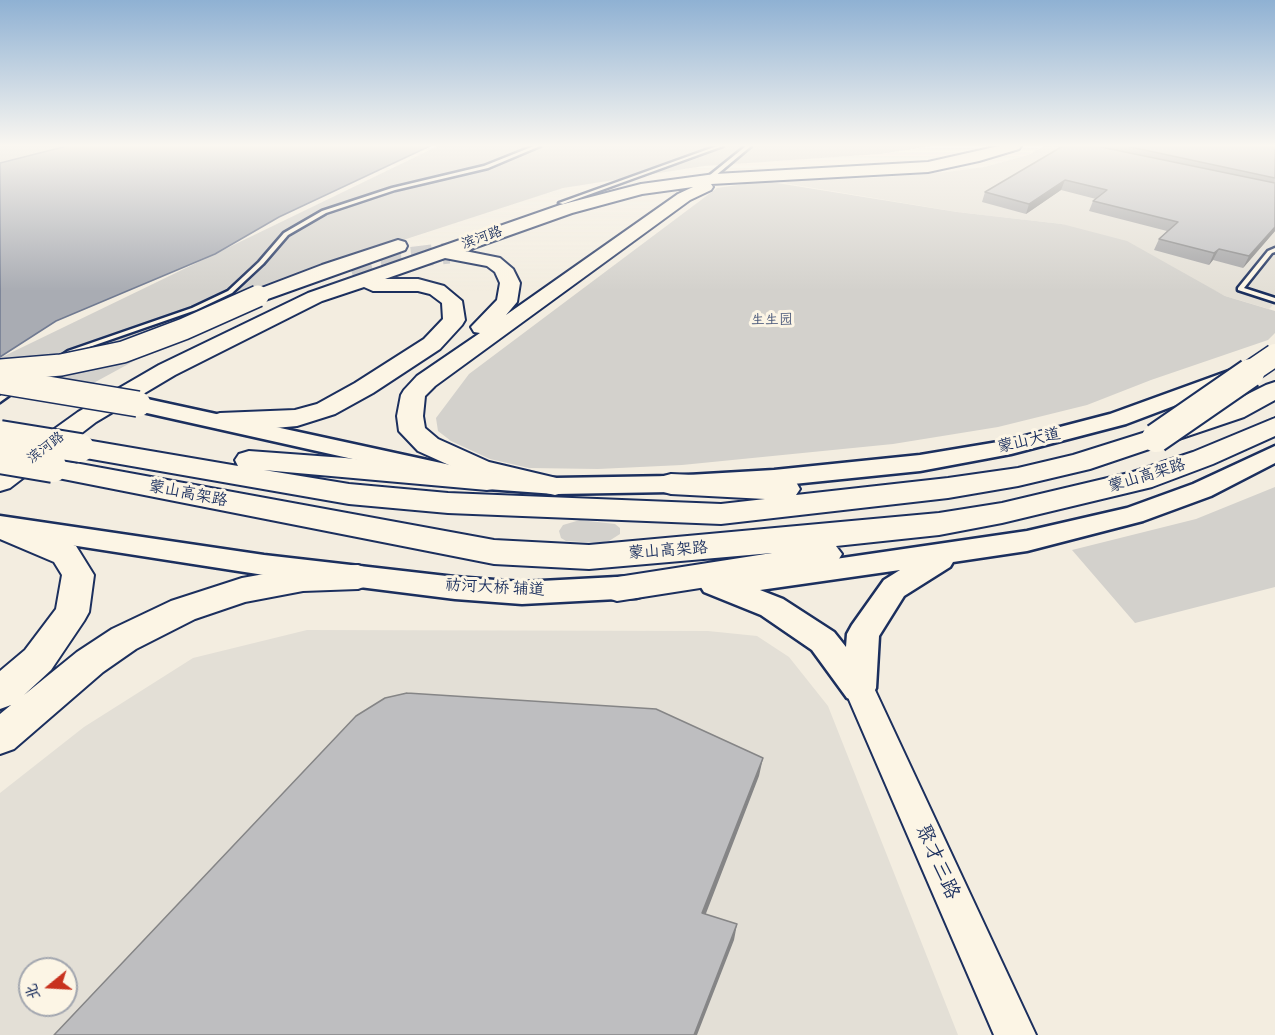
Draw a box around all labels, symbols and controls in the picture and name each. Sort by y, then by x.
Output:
street label: 滨河路 [459,223,505,253]
park label: 生生园 [751,312,793,328]
street label: 蒙山大道 [996,424,1062,458]
street label: 滨河路 [24,429,68,467]
street label: 蒙山高架路 [1106,455,1188,497]
street label: 蒙山高架路 [147,477,229,511]
street label: 蒙山高架路 [627,539,709,563]
street label: 祊河大桥 辅道 [445,576,545,600]
street label: 聚才三路 [910,821,964,903]
north arrow [18,957,78,1017]
text: 北 [21,981,45,1003]

